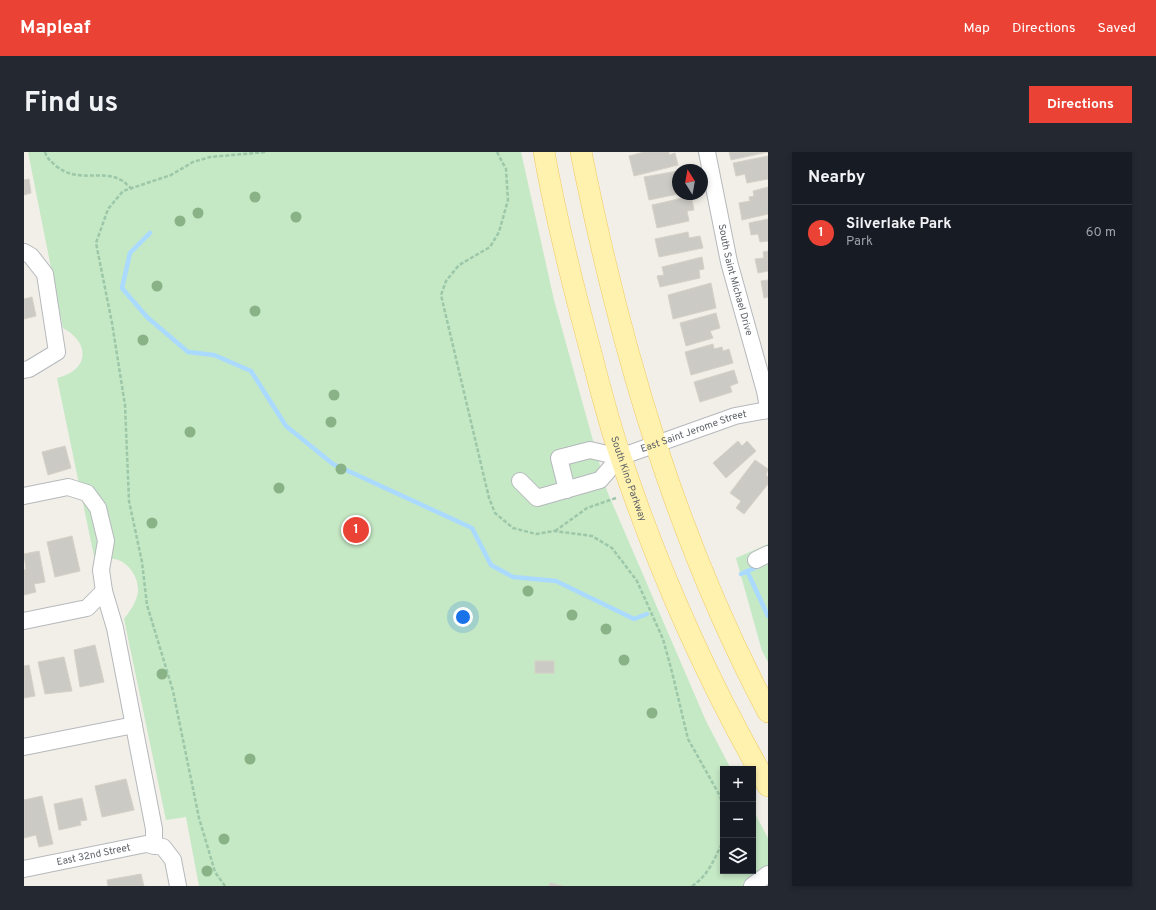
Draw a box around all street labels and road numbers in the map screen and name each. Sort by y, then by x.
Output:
street label: South Saint Michael Drive [715,223,756,337]
street label: East Saint Jerome Street [639,407,748,456]
street label: South Kino Parkway [608,435,649,524]
street label: East 32nd Street [55,841,132,869]

